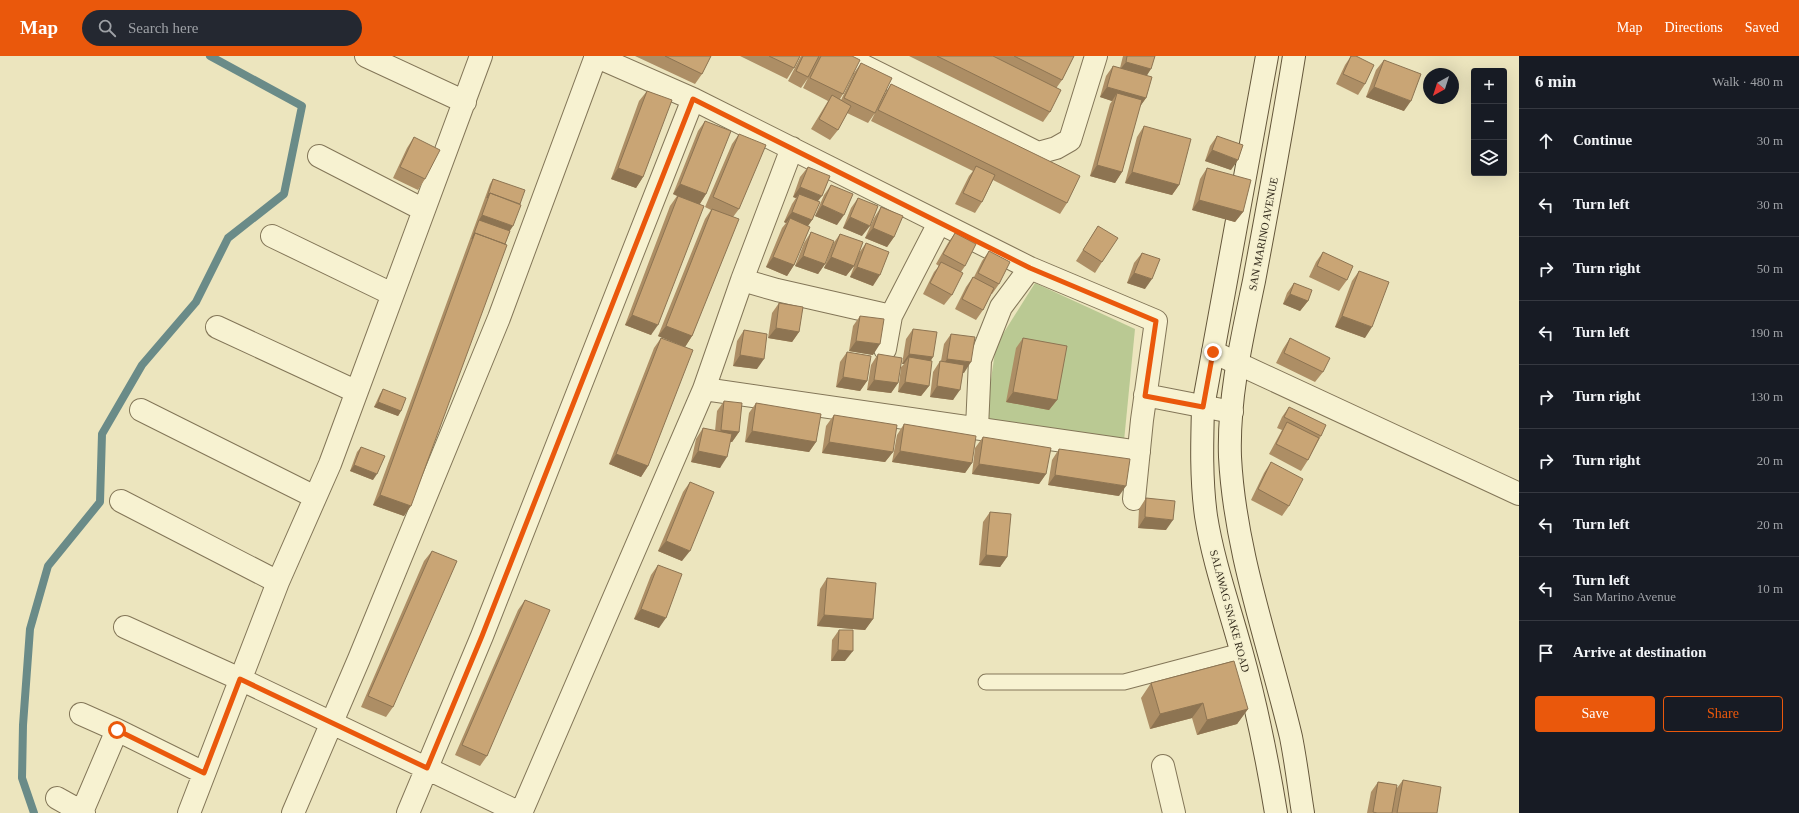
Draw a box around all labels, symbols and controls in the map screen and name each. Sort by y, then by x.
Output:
search box [82,10,362,46]
text: Map [20,17,58,38]
icon: search [96,17,118,39]
text: Search here [128,20,198,36]
text: Map [1617,20,1642,35]
text: Directions [1664,20,1723,35]
text: Saved [1745,20,1779,35]
north arrow [1423,68,1459,104]
map controls [1471,68,1507,176]
button: + [1471,68,1507,104]
text: 6 min [1535,72,1576,91]
text: Walk · 480 m [1712,74,1783,89]
button: − [1471,104,1507,140]
icon: ahead [1535,130,1557,152]
text: Continue [1573,132,1632,148]
text: 30 m [1757,133,1783,148]
button: layers [1471,140,1507,176]
street label: SAN MARINO AVENUE [1246,176,1280,292]
icon: left [1535,194,1557,216]
text: Turn left [1573,196,1630,212]
text: 30 m [1757,197,1783,212]
icon: right [1535,258,1557,280]
text: Turn right [1573,260,1640,276]
text: 50 m [1757,261,1783,276]
icon: left [1535,322,1557,344]
text: Turn left [1573,324,1630,340]
text: 190 m [1750,325,1783,340]
route end [1204,343,1222,361]
icon: right [1535,386,1557,408]
text: Turn right [1573,388,1640,404]
text: 130 m [1750,389,1783,404]
icon: right [1535,450,1557,472]
text: Turn right [1573,452,1640,468]
text: 20 m [1757,453,1783,468]
icon: left [1535,514,1557,536]
text: Turn left [1573,516,1630,532]
text: 20 m [1757,517,1783,532]
street label: SALAWAG SNAKE ROAD [1208,548,1252,674]
text: Turn left [1573,572,1630,588]
icon: left [1535,578,1557,600]
text: 10 m [1757,581,1783,596]
text: San Marino Avenue [1573,589,1676,604]
icon: arrive [1535,642,1557,664]
text: Arrive at destination [1573,644,1706,660]
button: Save [1535,696,1655,732]
button: Share [1663,696,1783,732]
route start [108,721,126,739]

